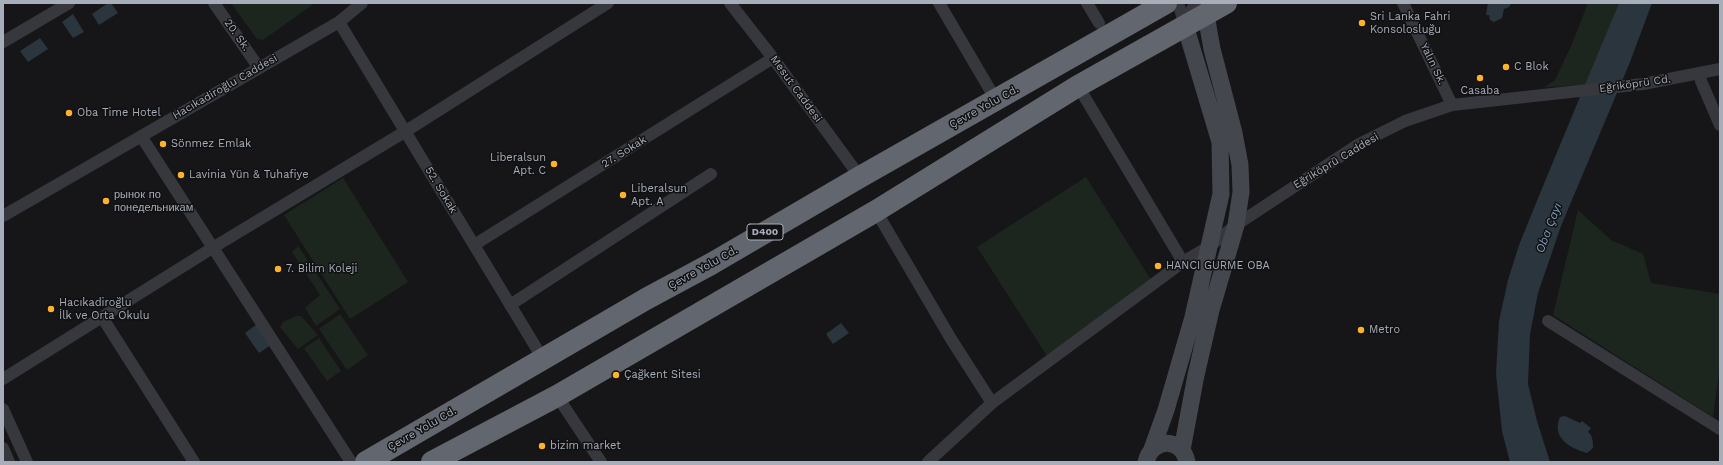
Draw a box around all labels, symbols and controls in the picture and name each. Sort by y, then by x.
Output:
place label: Sri Lanka Fahri Konsolosluğu [1370,10,1450,36]
street label: 20. Sk. [221,17,253,53]
marker: Sri Lanka Fahri Konsolosluğu [1357,18,1367,28]
street label: Yalın Sk. [1417,41,1449,87]
street label: Hacıkadiroğlu Caddesi [170,52,280,122]
street label: Mesut Caddesi [767,53,825,125]
place label: C Blok [1514,60,1549,74]
marker: C Blok [1501,62,1511,72]
street label: Eğriköprü Cd. [1598,72,1672,96]
marker: Casaba [1475,73,1485,83]
street label: Çevre Yolu Cd. [947,83,1021,131]
place label: Casaba [1461,84,1499,98]
place label: Oba Time Hotel [77,106,161,120]
marker: Oba Time Hotel [64,108,74,118]
street label: Eğriköprü Caddesi [1291,130,1381,192]
street label: 27. Sokak [599,133,649,171]
place label: Sönmez Emlak [171,137,251,151]
marker: Sönmez Emlak [158,139,168,149]
place label: Liberalsun Apt. C [490,151,546,177]
marker: Liberalsun Apt. C [549,159,559,169]
street label: 52. Sokak [422,164,460,216]
place label: Lavinia Yün & Tuhafiye [189,168,309,182]
marker: Lavinia Yün & Tuhafiye [176,170,186,180]
place label: Liberalsun Apt. A [631,182,687,208]
place label: рынок по понедельникам [114,188,193,214]
marker: Liberalsun Apt. A [618,190,628,200]
marker: рынок по понедельникам [101,196,111,206]
water label: Oba Çayı [1533,201,1565,255]
road number: D400 [747,224,783,240]
street label: Çevre Yolu Cd. [666,244,740,292]
place label: HANCI GURME OBA [1166,259,1270,273]
marker: HANCI GURME OBA [1153,261,1163,271]
place label: 7. Bilim Koleji [286,262,357,276]
marker: 7. Bilim Koleji [273,264,283,274]
place label: Hacıkadiroğlu İlk ve Orta Okulu [59,296,150,322]
marker: Hacıkadiroğlu İlk ve Orta Okulu [46,304,56,314]
place label: Metro [1369,323,1400,337]
marker: Metro [1356,325,1366,335]
place label: Çağkent Sitesi [624,368,701,382]
marker: Çağkent Sitesi [611,370,621,380]
street label: Çevre Yolu Cd. [385,404,459,454]
place label: bizim market [550,439,621,453]
marker: bizim market [537,441,547,451]

